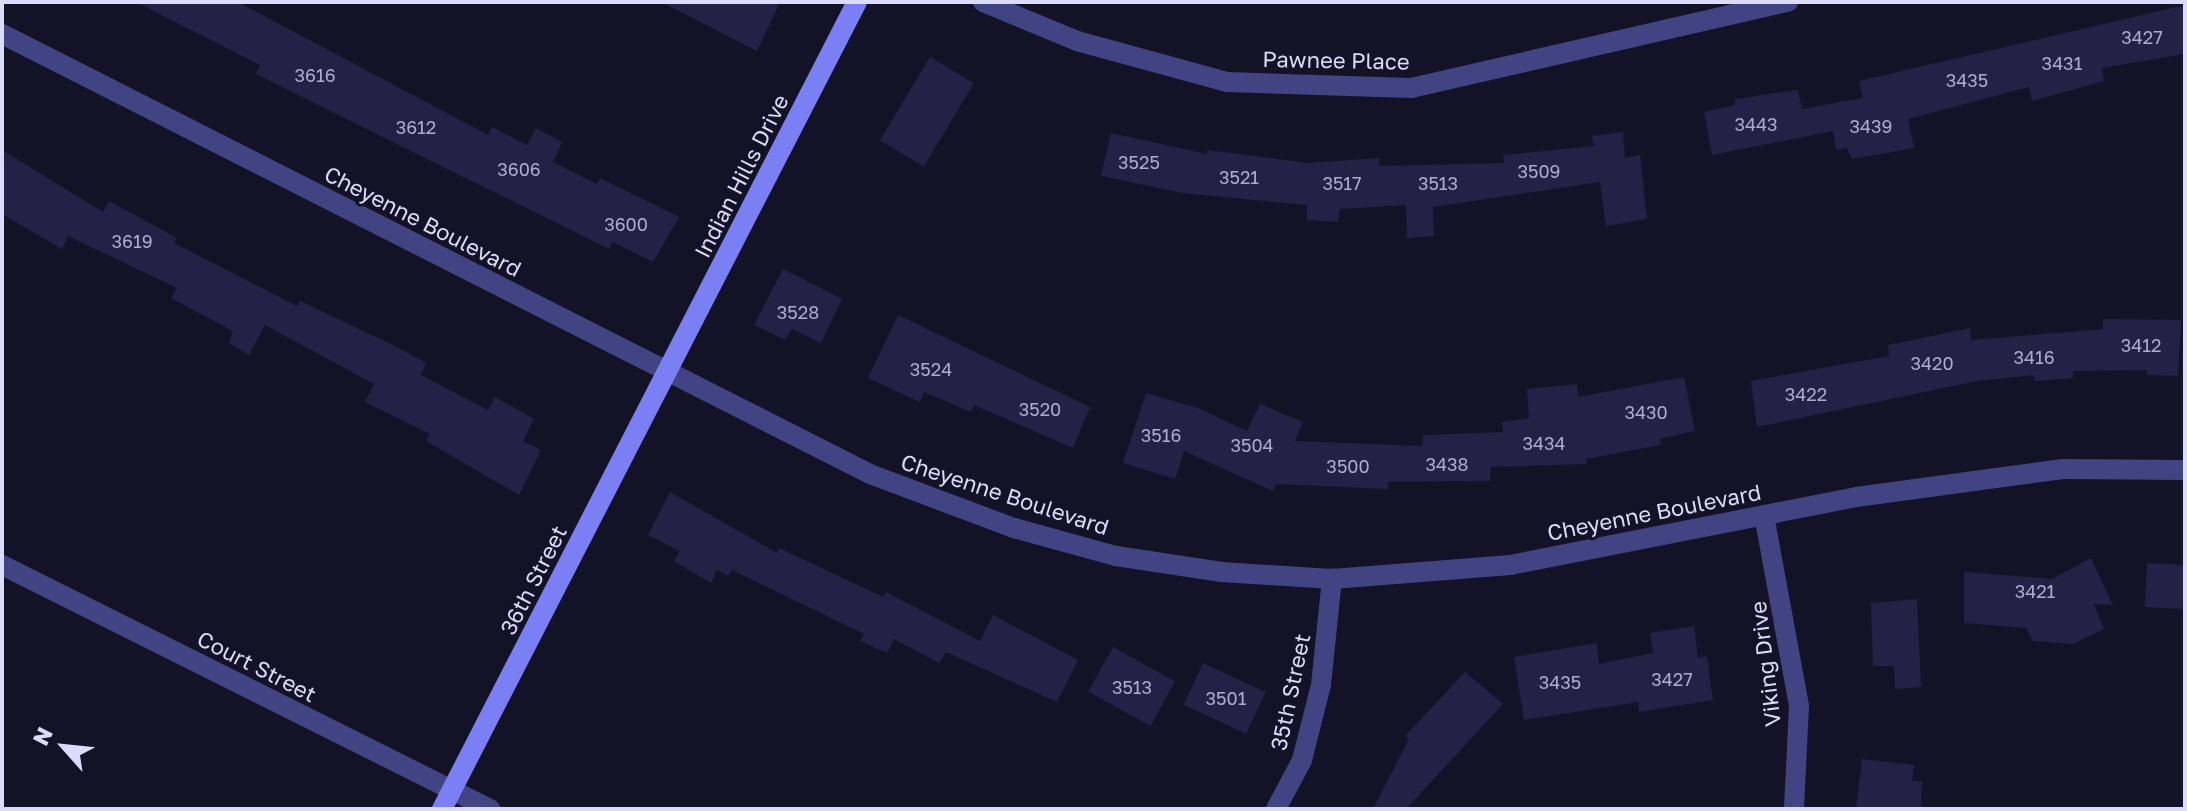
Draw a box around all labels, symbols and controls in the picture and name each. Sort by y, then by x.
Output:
house number: 3427 [2121,26,2163,48]
street label: Pawnee Place [1262,46,1410,74]
house number: 3431 [2042,52,2082,74]
house number: 3616 [294,64,336,86]
house number: 3435 [1946,69,1988,91]
street label: Indian Hills Drive [688,90,794,262]
house number: 3443 [1734,113,1778,135]
house number: 3439 [1850,115,1892,137]
house number: 3612 [396,116,436,138]
house number: 3525 [1118,151,1160,173]
house number: 3606 [497,158,541,180]
street label: Cheyenne Boulevard [320,160,526,282]
house number: 3509 [1517,160,1561,182]
house number: 3521 [1219,166,1259,188]
house number: 3517 [1322,172,1362,194]
house number: 3513 [1418,172,1458,194]
house number: 3600 [604,213,648,235]
house number: 3619 [111,230,153,252]
house number: 3528 [777,301,819,323]
house number: 3412 [2121,334,2161,356]
house number: 3416 [2013,346,2055,368]
house number: 3420 [1910,352,1954,374]
house number: 3524 [910,358,952,380]
house number: 3422 [1785,383,1827,405]
house number: 3520 [1019,398,1061,420]
house number: 3430 [1624,401,1668,423]
house number: 3516 [1141,424,1181,446]
house number: 3434 [1522,432,1566,454]
house number: 3504 [1230,434,1274,456]
street label: Cheyenne Boulevard [898,448,1112,540]
house number: 3438 [1425,453,1469,475]
house number: 3500 [1326,455,1370,477]
street label: Cheyenne Boulevard [1545,478,1763,546]
street label: 36th Street [494,521,572,639]
house number: 3421 [2015,580,2055,602]
street label: Viking Drive [1744,600,1786,728]
street label: Court Street [193,625,321,707]
street label: 35th Street [1265,631,1315,753]
house number: 3427 [1651,668,1693,690]
house number: 3435 [1539,671,1581,693]
house number: 3513 [1112,676,1152,698]
house number: 3501 [1206,687,1246,709]
north arrow [24,707,104,787]
text: N [26,722,58,749]

